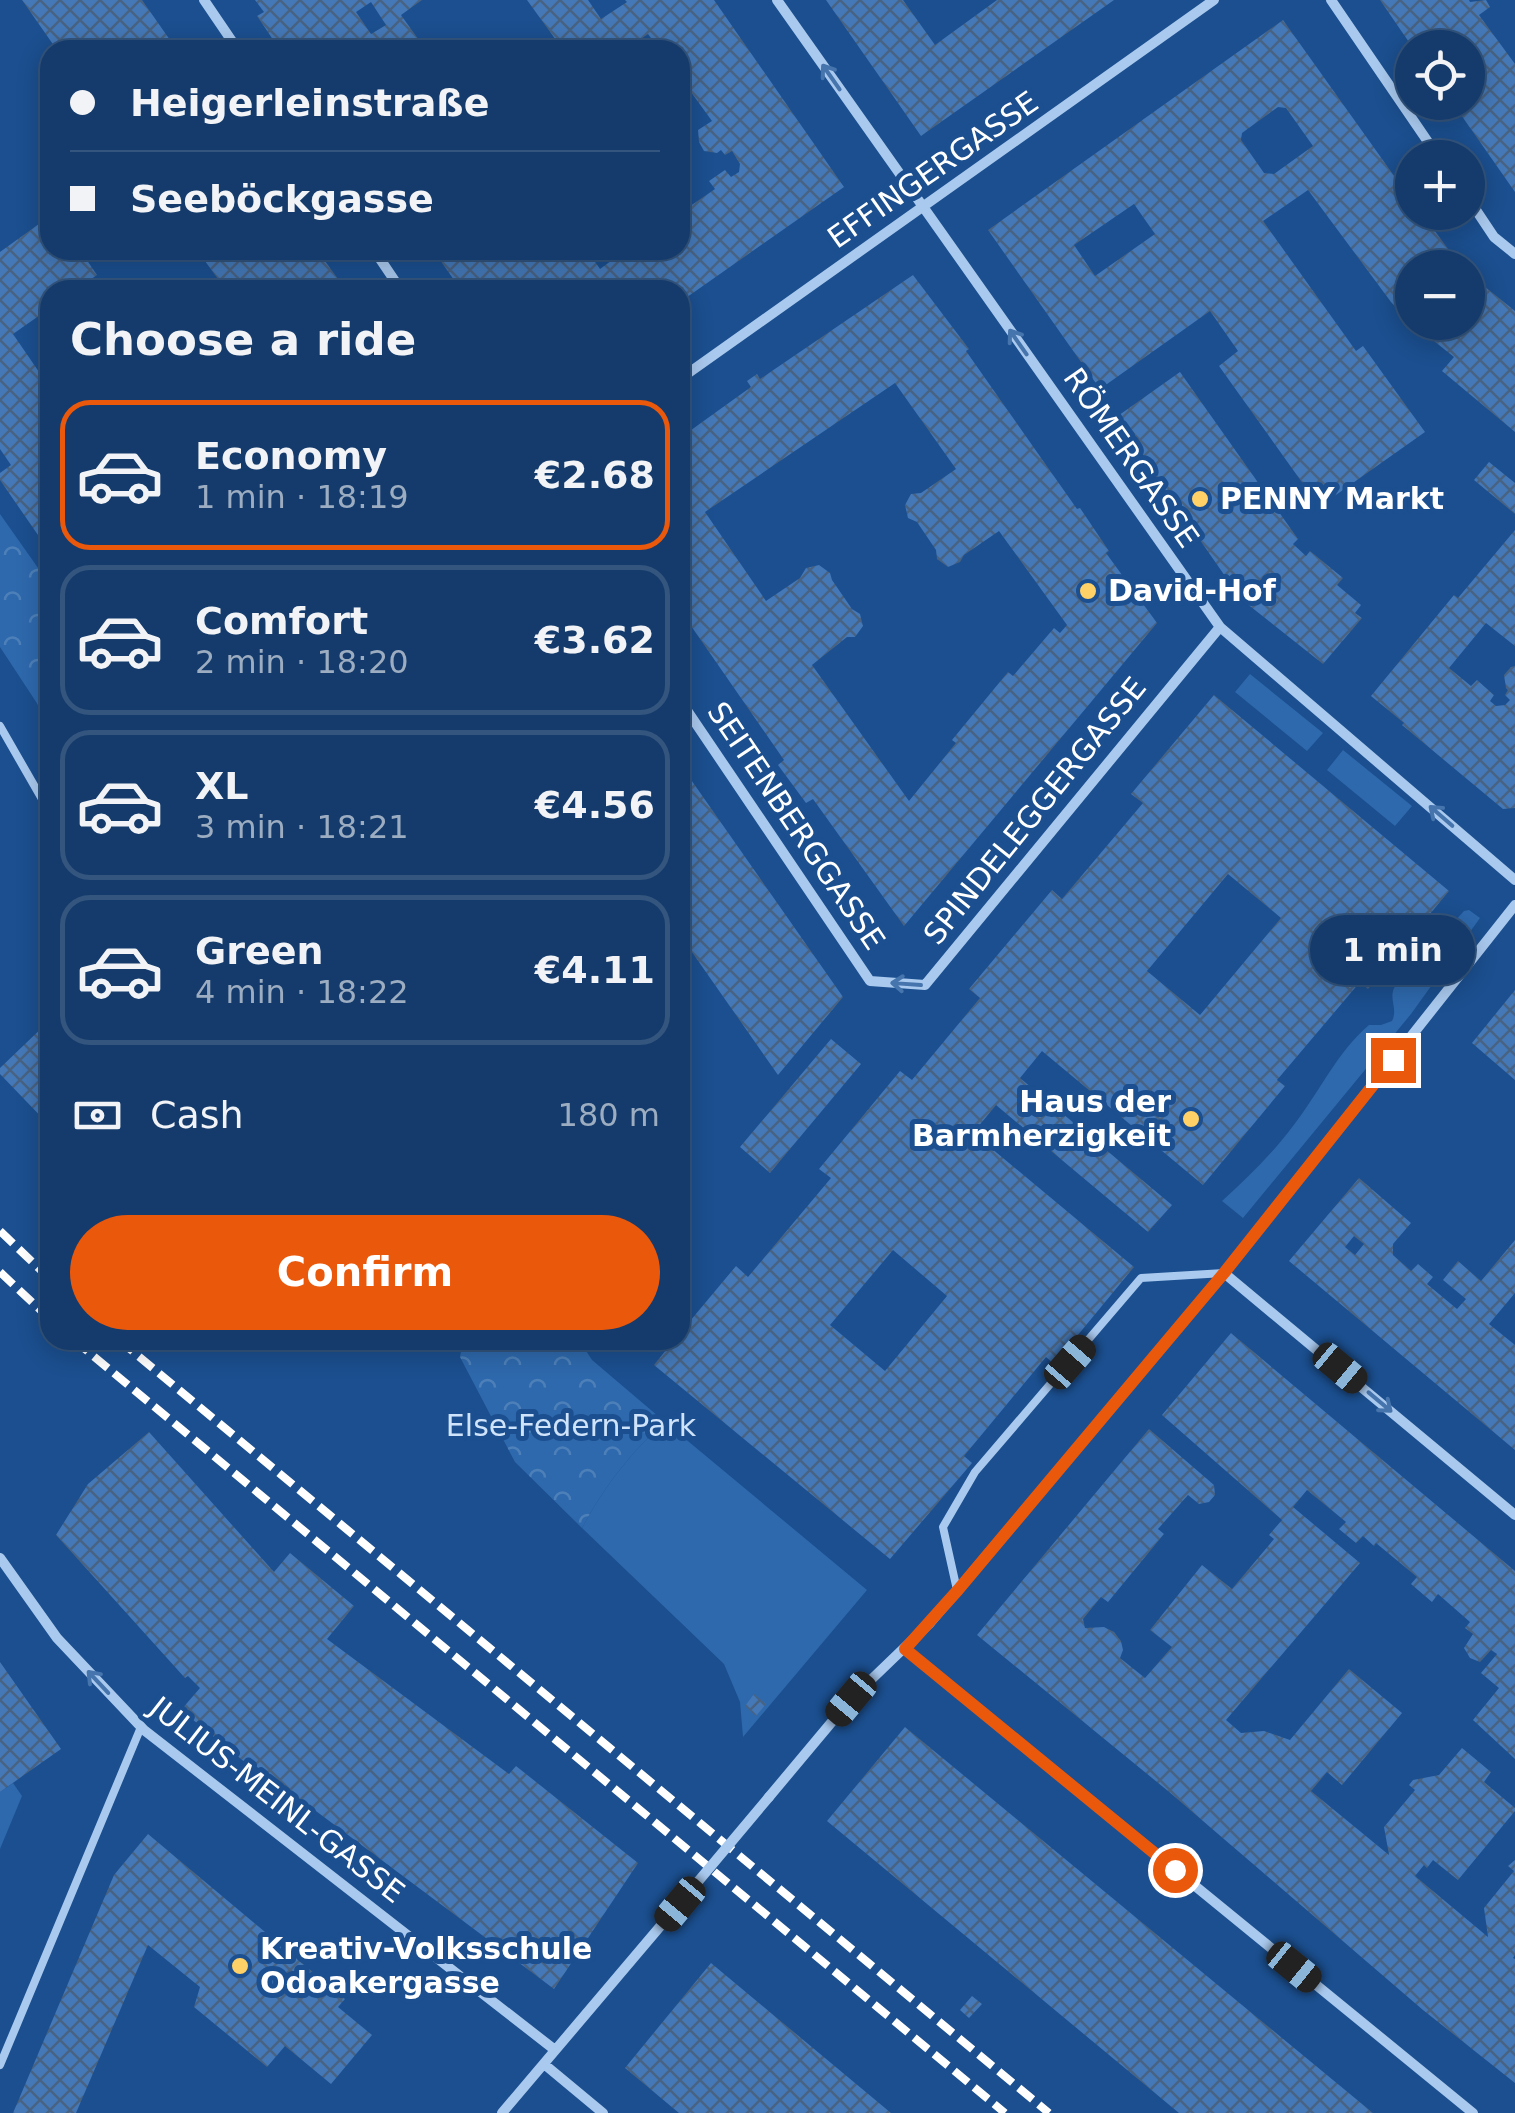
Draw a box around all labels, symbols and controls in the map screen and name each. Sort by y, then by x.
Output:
map controls [1395,30,1485,340]
button: locate [1395,30,1485,120]
one-way arrow [821,63,842,91]
text: Heigerleinstraße [130,81,489,125]
street label: EFFINGERGASSE [821,84,1045,255]
button: + [1395,140,1485,230]
text: Seeböckgasse [130,177,434,221]
button: − [1395,250,1485,340]
text: Choose a ride [70,313,416,366]
one-way arrow [1008,329,1029,357]
street label: RÖMERGASSE [1057,361,1206,554]
icon: car [75,430,165,520]
text: Economy [195,434,387,478]
text: €2.68 [535,453,655,497]
text: 1 min · 18:19 [195,478,409,516]
place label: PENNY Markt [1220,481,1444,516]
marker: PENNY Markt [1189,488,1211,510]
place label: David-Hof [1108,573,1277,608]
marker: David-Hof [1077,580,1099,602]
icon: car [75,595,165,685]
text: Comfort [195,599,368,643]
text: €3.62 [535,618,655,662]
text: 2 min · 18:20 [195,643,409,681]
street label: SPINDELEGGERGASSE [916,670,1153,951]
street label: SEITENBERGGASSE [701,695,892,956]
icon: car [75,760,165,850]
text: XL [195,764,249,808]
text: €4.56 [535,783,655,827]
one-way arrow [1429,805,1454,828]
text: 3 min · 18:21 [195,808,409,846]
callout: 1 min [1310,915,1476,985]
icon: car [75,925,165,1015]
text: Green [195,929,324,973]
text: 1 min [1342,931,1443,969]
text: €4.11 [535,948,655,992]
text: 4 min · 18:22 [195,973,409,1011]
one-way arrow [891,974,923,993]
route end [1371,1038,1416,1083]
place label: Haus der Barmherzigkeit [912,1084,1171,1153]
icon: cash [70,1088,125,1143]
text: Cash [150,1093,244,1137]
text: 180 m [558,1096,660,1134]
marker: Haus der Barmherzigkeit [1180,1108,1202,1130]
button: Confirm [70,1215,660,1330]
car [1039,1330,1101,1394]
car [1307,1337,1373,1399]
one-way arrow [1367,1391,1392,1414]
park label: Else-Federn-Park [446,1408,697,1443]
car [820,1666,882,1732]
one-way arrow [86,1670,110,1694]
street label: JULIUS-MEINL-GASSE [142,1688,412,1910]
route start [1153,1848,1198,1893]
car [649,1871,711,1937]
place label: Kreativ-Volksschule Odoakergasse [260,1931,592,2000]
car [1261,1936,1327,1998]
marker: Kreativ-Volksschule Odoakergasse [229,1955,251,1977]

